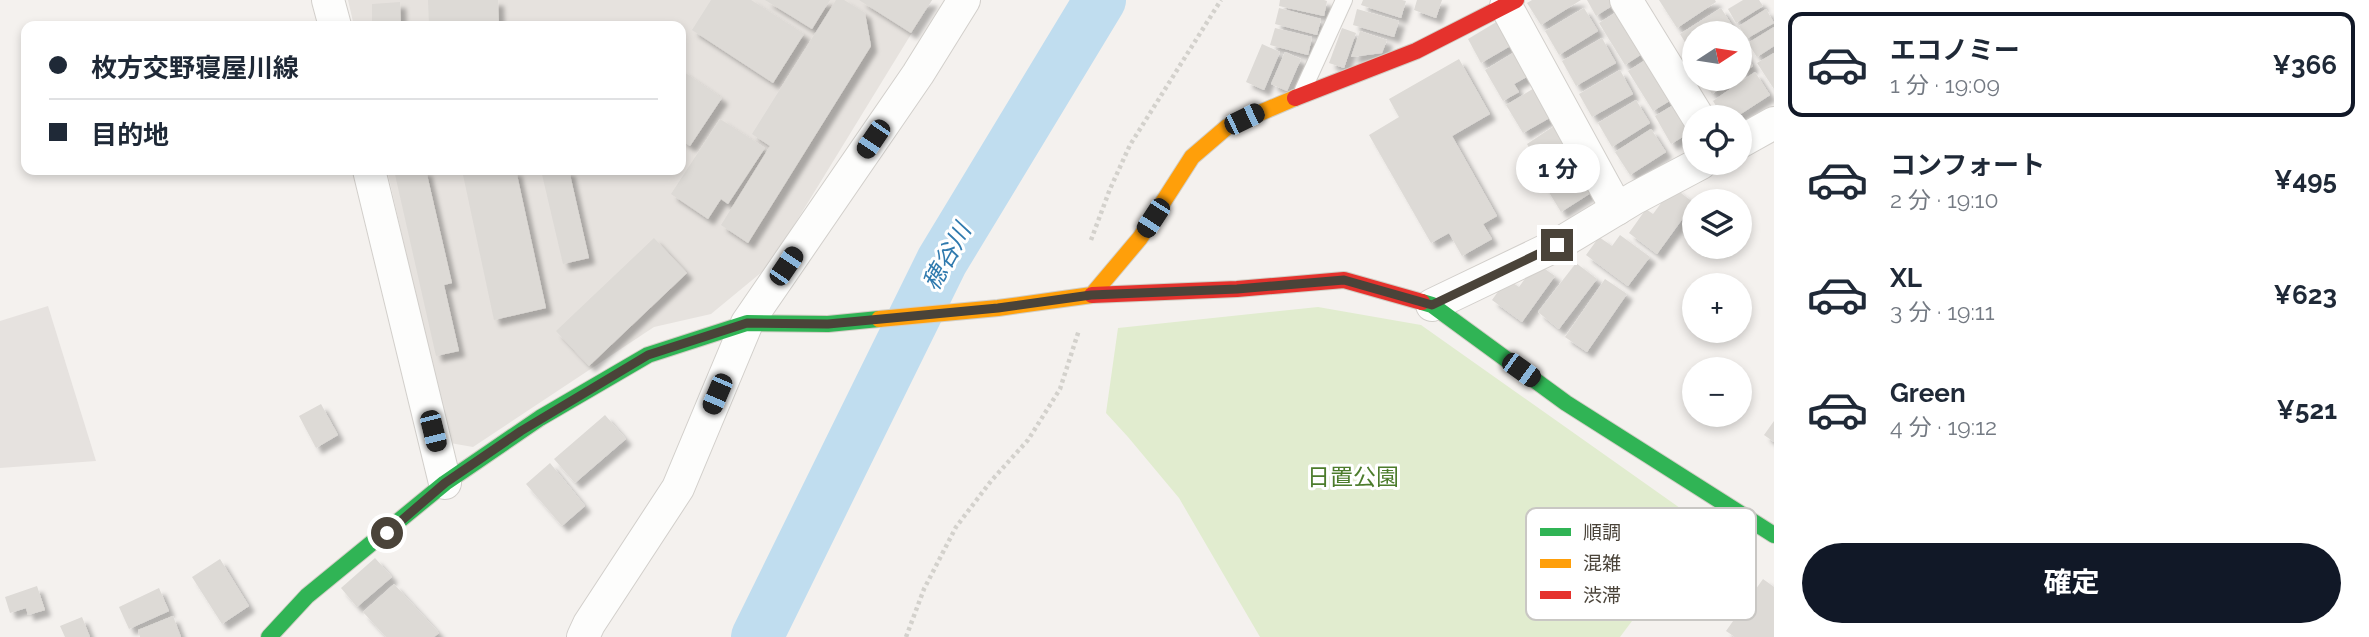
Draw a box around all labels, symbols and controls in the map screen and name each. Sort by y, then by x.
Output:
north arrow [1682,21,1752,91]
map controls [1682,21,1752,427]
icon: car [1806,33,1869,96]
text: エコノミー [1890,35,2020,65]
text: ¥366 [2272,50,2337,80]
text: 枚方交野寝屋川線 [91,53,299,83]
text: 1 分 · 19:09 [1890,71,2000,98]
car [1221,100,1268,138]
button: locate [1682,105,1752,175]
car [853,116,894,162]
text: 目的地 [91,120,169,150]
callout: 1 分 [1515,144,1599,192]
icon: car [1806,148,1869,211]
text: コンフォート [1890,150,2045,180]
text: 1 分 [1538,155,1578,182]
text: ¥495 [2274,165,2337,195]
text: 2 分 · 19:10 [1890,186,1999,213]
button: layers [1682,189,1752,259]
car [1133,195,1174,241]
water label: 穂谷川 [916,216,978,295]
route end [1541,229,1573,261]
car [766,243,807,289]
icon: car [1806,263,1869,326]
text: XL [1890,263,1922,293]
button: + [1682,273,1752,343]
text: ¥623 [2274,280,2337,310]
text: 3 分 · 19:11 [1890,298,1995,325]
car [1498,349,1545,391]
button: − [1682,357,1752,427]
car [700,371,735,417]
icon: car [1806,378,1869,441]
text: Green [1890,378,1966,408]
text: ¥521 [2277,395,2337,425]
car [418,408,449,454]
text: 4 分 · 19:12 [1890,413,1997,440]
park label: 日置公園 [1307,463,1399,490]
legend [1526,508,1756,620]
route start [371,517,403,549]
text: 順調 [1583,521,1621,543]
button: 確定 [1802,543,2341,623]
text: 混雑 [1583,552,1621,574]
text: 渋滞 [1583,584,1621,606]

